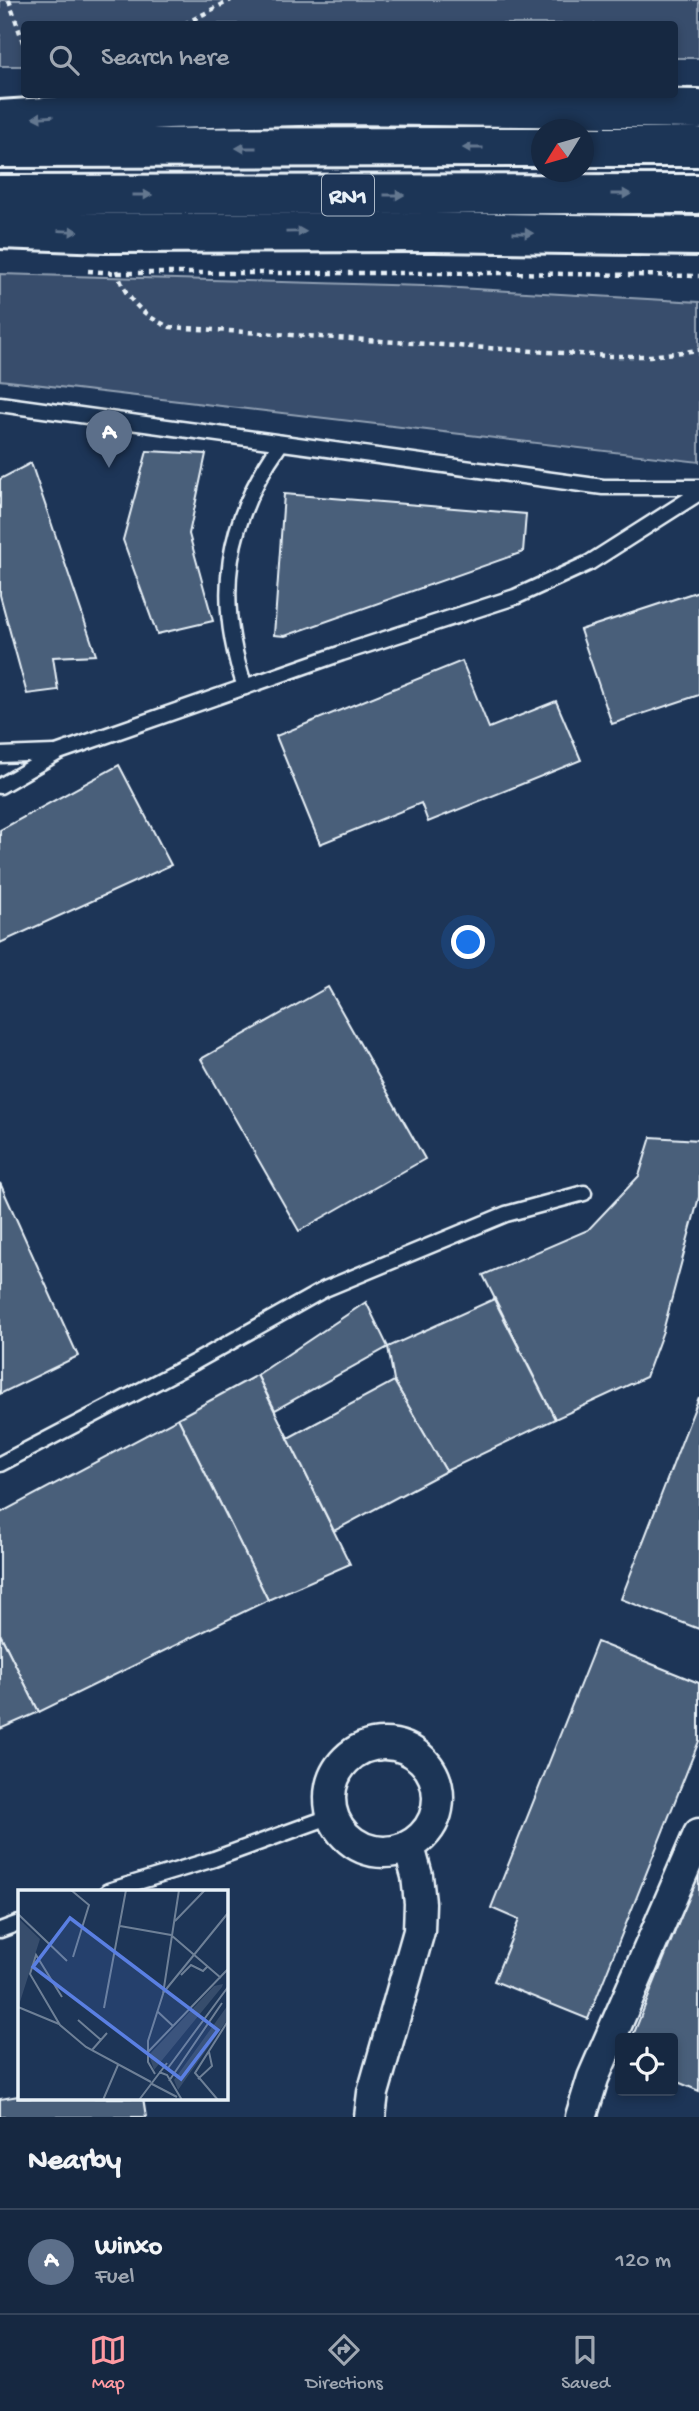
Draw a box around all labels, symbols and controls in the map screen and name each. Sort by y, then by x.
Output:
search box [21,21,678,98]
icon: search [45,41,83,79]
text: Search here [101,44,229,75]
one-way arrow [32,112,54,123]
north arrow [531,119,594,182]
one-way arrow [235,142,257,154]
one-way arrow [462,142,484,154]
road number: RN1 [322,174,374,216]
one-way arrow [610,188,632,200]
one-way arrow [131,189,153,201]
one-way arrow [383,189,405,200]
one-way arrow [57,226,79,237]
one-way arrow [285,226,307,238]
one-way arrow [512,228,534,239]
pin: A [86,410,132,468]
your location [451,925,485,959]
inset map [18,1890,228,2100]
map controls [615,2033,678,2096]
button: locate [615,2033,678,2096]
text: Nearby [28,2145,121,2180]
text: Winxo [95,2233,162,2264]
text: A [44,2248,58,2275]
text: 120 m [616,2248,671,2275]
text: Fuel [95,2264,135,2291]
tab: Map [89,2331,127,2396]
tab: Directions [306,2331,383,2396]
tab: Saved [561,2331,610,2396]

